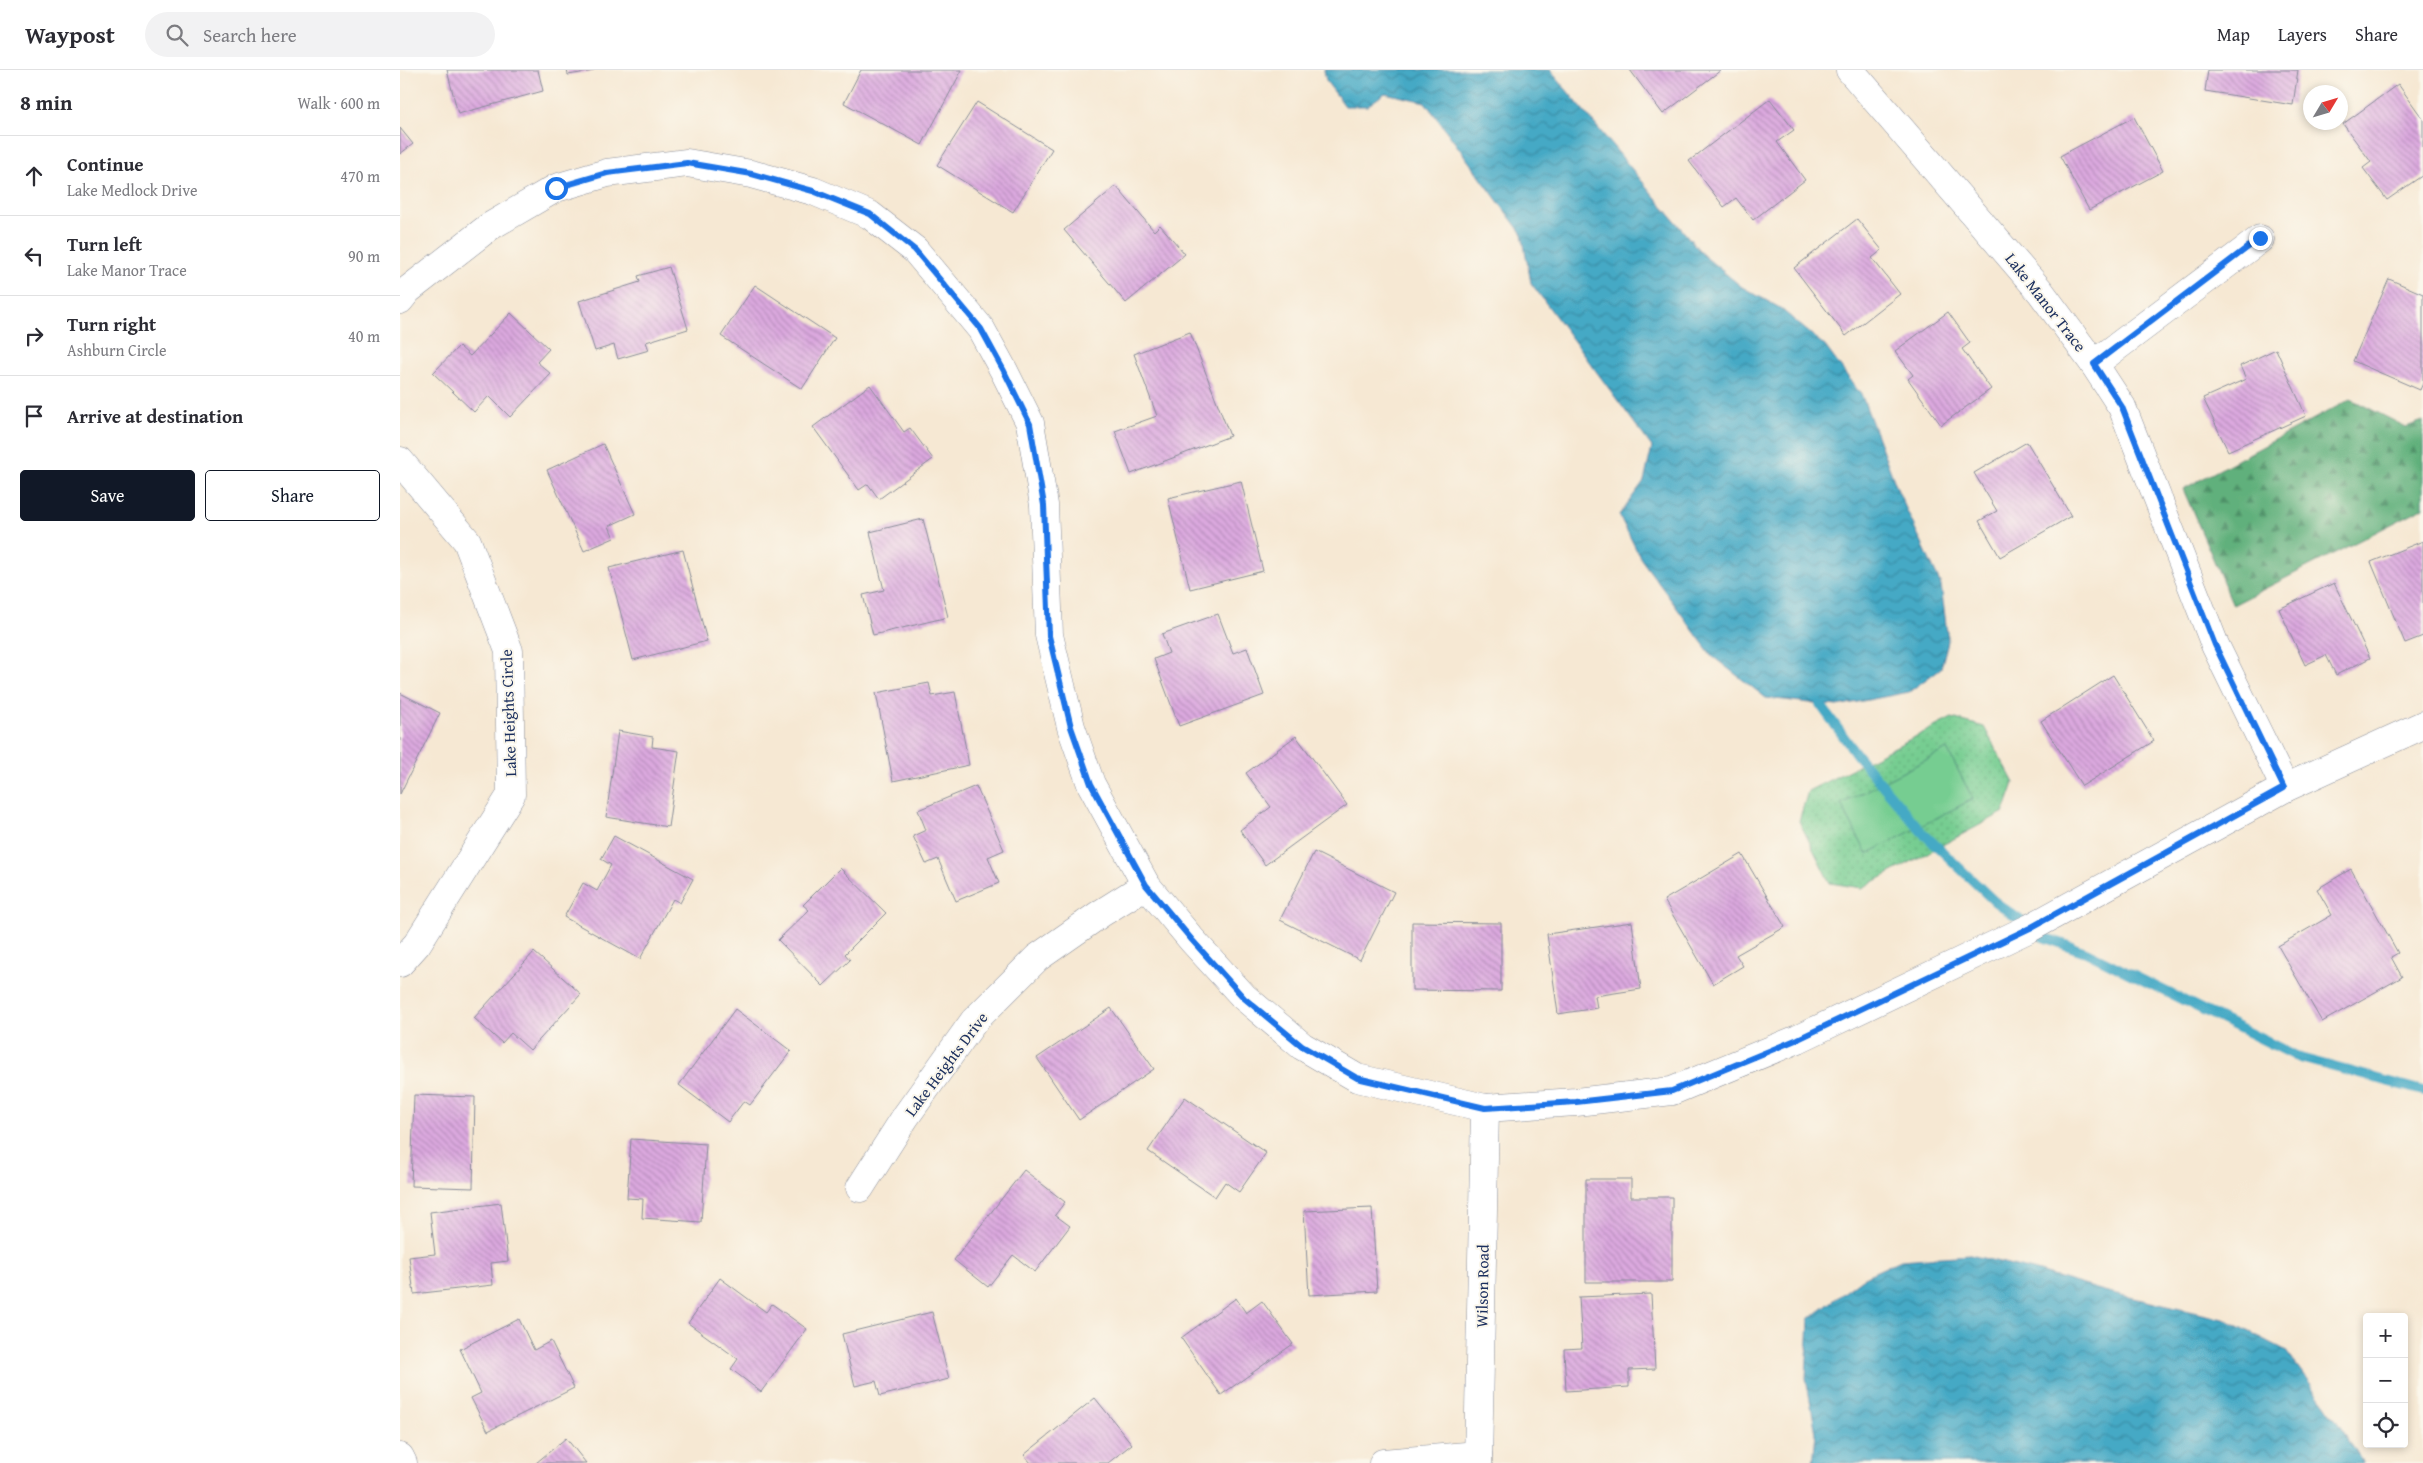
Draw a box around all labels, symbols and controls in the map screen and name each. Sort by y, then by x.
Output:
search box [145,12,495,57]
text: Waypost [25,17,115,52]
icon: search [163,21,191,49]
text: Search here [203,21,297,49]
text: Map [2217,21,2250,48]
text: Layers [2278,21,2327,48]
text: Share [2355,21,2398,48]
north arrow [2303,85,2348,130]
text: 8 min [20,87,72,118]
text: Walk · 600 m [297,91,380,115]
text: Continue [67,150,144,178]
icon: ahead [20,162,48,190]
text: 470 m [340,164,380,188]
route start [545,177,568,200]
text: Lake Medlock Drive [67,178,197,202]
route end [2249,227,2272,250]
text: Turn left [67,230,142,258]
icon: left [20,242,48,270]
text: 90 m [348,244,380,268]
street label: Lake Manor Trace [2000,247,2092,357]
text: Lake Manor Trace [67,258,187,282]
text: Turn right [67,310,156,338]
icon: right [20,322,48,350]
text: 40 m [348,324,380,348]
text: Ashburn Circle [67,338,166,362]
icon: arrive [20,402,48,430]
text: Arrive at destination [67,402,243,430]
button: Save [20,470,195,521]
button: Share [205,470,380,521]
street label: Lake Heights Circle [494,649,522,777]
street label: Lake Heights Drive [899,1007,993,1121]
street label: Wilson Road [1469,1244,1495,1328]
map controls [2363,1313,2408,1448]
button: + [2363,1313,2408,1358]
button: − [2363,1358,2408,1403]
button: locate [2363,1403,2408,1448]

